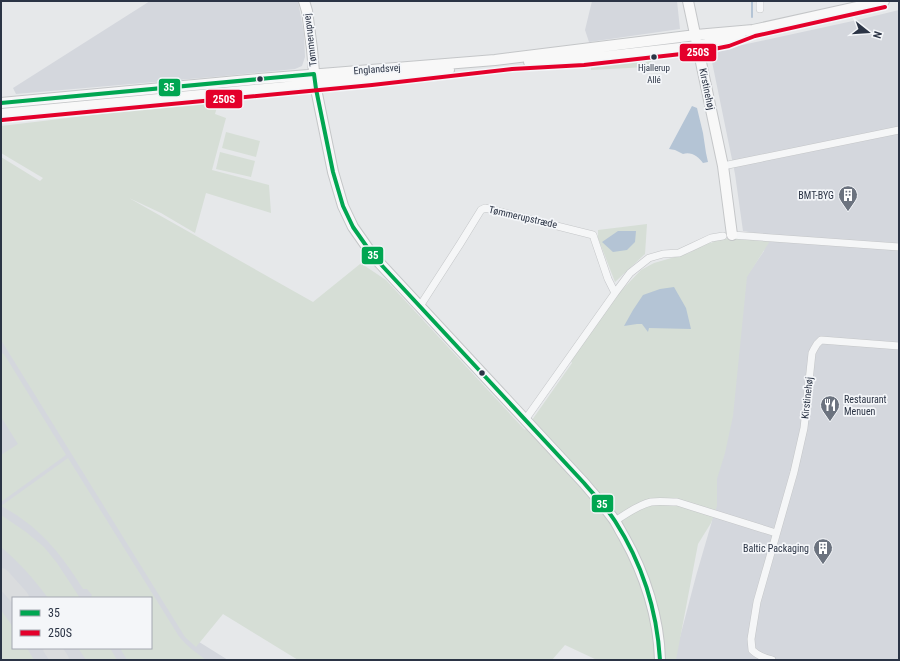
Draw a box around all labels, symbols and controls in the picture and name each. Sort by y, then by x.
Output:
north arrow [848,12,888,52]
street label: Tømmerupvej [301,13,319,67]
text: N [870,30,884,40]
line badge: 250S [679,43,717,62]
text: 250S [687,46,709,59]
marker: Hjallerup Allé [649,52,659,62]
street label: Englandsvej [353,62,401,76]
place label: Hjallerup Allé [638,63,670,85]
street label: Kirstinehøj [697,67,717,111]
unlabelled marker [255,74,265,84]
line badge: 35 [158,78,181,97]
text: 35 [163,81,175,94]
line badge: 250S [205,89,243,109]
text: 250S [213,93,235,106]
building icon: BMT-BYG [837,184,859,212]
place label: BMT-BYG [798,190,834,201]
street label: Tømmerupstræde [488,204,559,230]
line badge: 35 [361,246,384,265]
text: 35 [367,249,379,262]
unlabelled marker [477,368,487,378]
street label: Kirstinehøj [799,376,815,420]
restaurant icon: Restaurant Menuen [819,394,841,422]
place label: Restaurant Menuen [844,394,887,417]
line badge: 35 [591,494,614,513]
text: 35 [596,498,608,511]
building icon: Baltic Packaging [812,537,834,565]
place label: Baltic Packaging [743,543,809,554]
legend [12,597,152,649]
text: 35 [48,606,60,620]
text: 250S [48,626,72,640]

